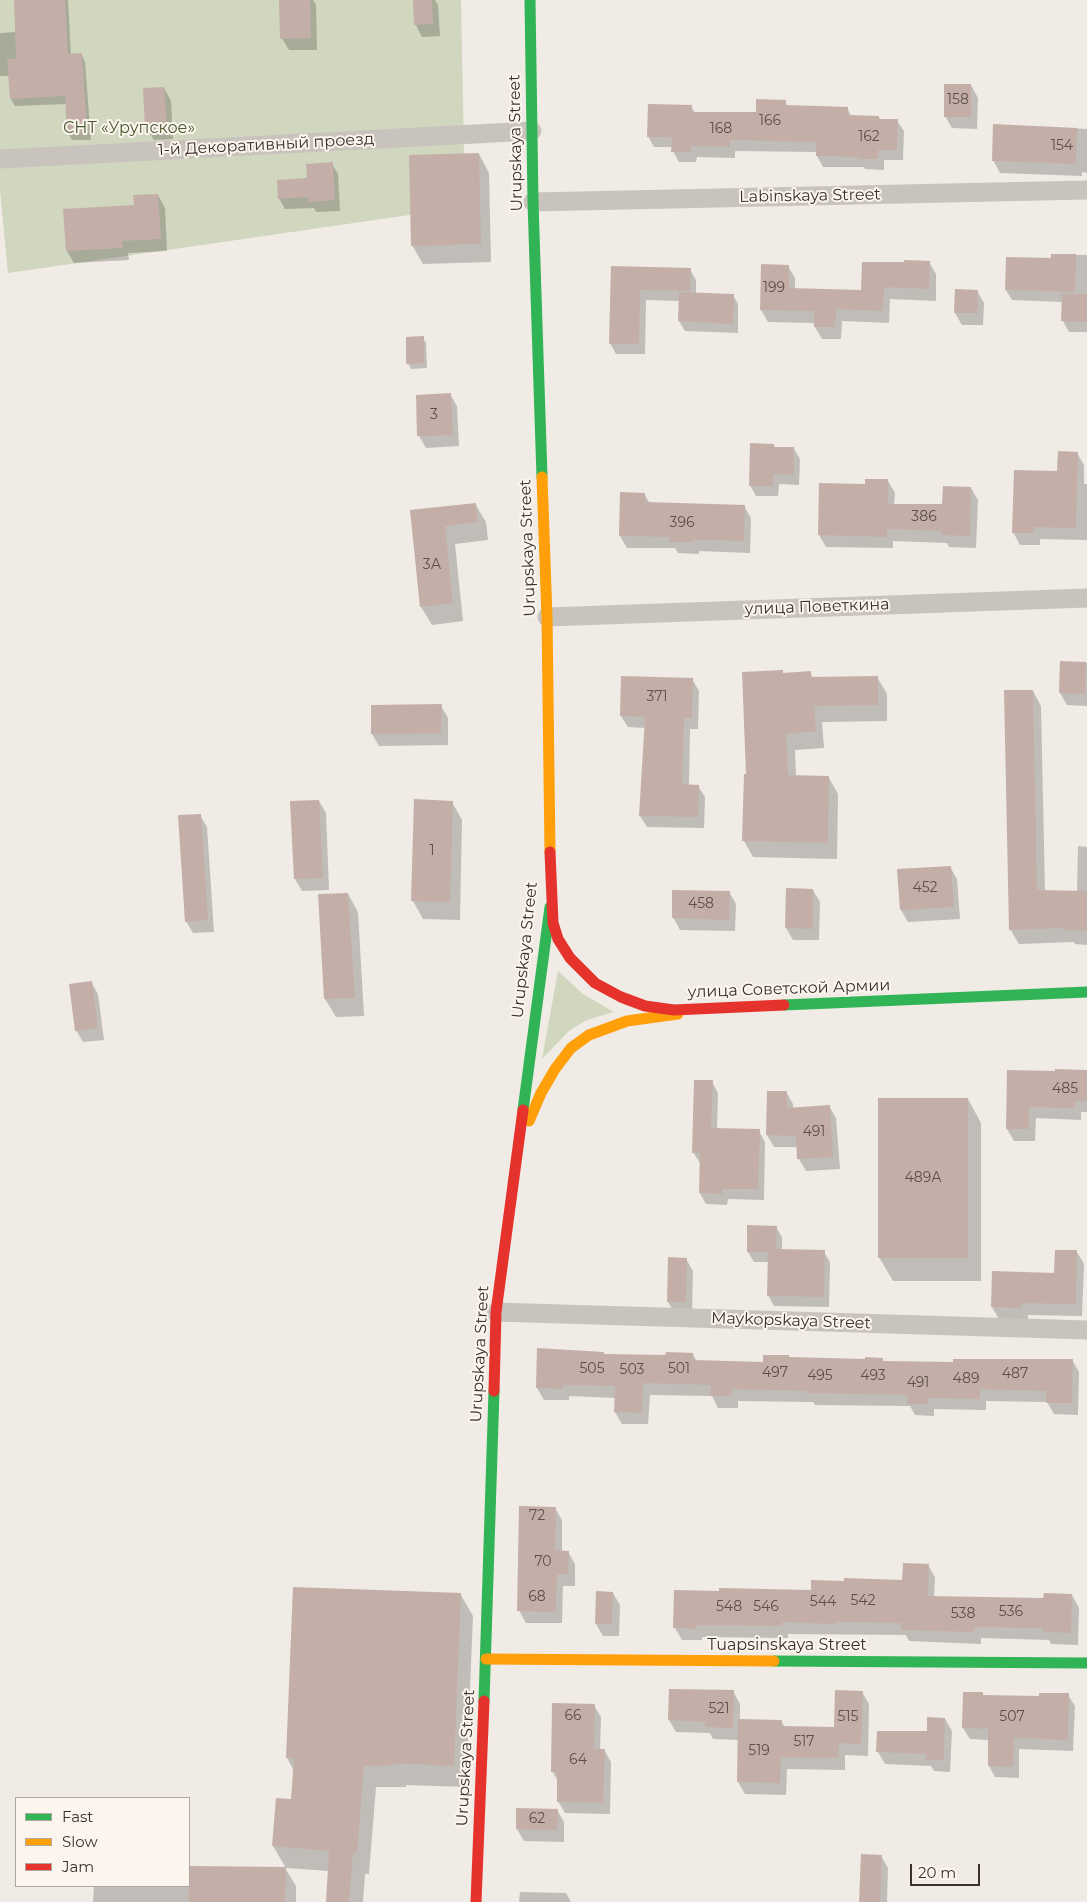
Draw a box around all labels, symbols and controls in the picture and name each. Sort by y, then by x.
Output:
street label: Urupskaya Street [505,74,527,212]
house number: 158 [947,92,969,108]
house number: 166 [759,113,781,129]
park label: СНТ «Урупское» [63,118,195,138]
house number: 168 [710,121,732,137]
house number: 162 [858,129,880,145]
street label: 1-й Декоративный проезд [157,130,375,160]
house number: 154 [1051,138,1073,154]
street label: Labinskaya Street [739,185,881,207]
house number: 199 [763,280,785,296]
house number: 3 [430,407,438,423]
street label: Urupskaya Street [516,479,540,617]
house number: 386 [911,509,937,525]
house number: 396 [670,515,694,531]
house number: 3А [423,557,441,573]
street label: улица Поветкина [744,595,890,619]
house number: 371 [646,689,668,705]
house number: 1 [429,843,435,859]
house number: 452 [912,880,938,896]
street label: Urupskaya Street [508,881,542,1019]
house number: 458 [688,896,714,912]
street label: улица Советской Армии [687,976,891,1002]
house number: 485 [1052,1081,1078,1097]
house number: 491 [803,1124,825,1140]
house number: 489А [904,1170,942,1186]
street label: Urupskaya Street [467,1285,493,1423]
street label: Maykopskaya Street [711,1309,871,1333]
house number: 505 [579,1361,605,1377]
house number: 501 [668,1361,690,1377]
house number: 503 [620,1362,644,1378]
house number: 497 [762,1365,788,1381]
house number: 487 [1002,1366,1028,1382]
house number: 495 [807,1368,833,1384]
house number: 493 [860,1368,886,1384]
house number: 489 [953,1371,979,1387]
house number: 491 [907,1375,929,1391]
house number: 72 [529,1508,545,1524]
house number: 70 [534,1554,552,1570]
house number: 68 [528,1589,546,1605]
house number: 542 [850,1593,876,1609]
house number: 544 [810,1594,836,1610]
house number: 548 [716,1599,742,1615]
house number: 546 [753,1599,779,1615]
house number: 536 [999,1604,1023,1620]
house number: 538 [951,1606,975,1622]
street label: Tuapsinskaya Street [707,1635,867,1655]
street label: Urupskaya Street [453,1689,479,1827]
house number: 521 [709,1701,729,1717]
house number: 66 [564,1708,582,1724]
house number: 515 [838,1709,858,1725]
house number: 507 [999,1709,1025,1725]
house number: 517 [793,1734,815,1750]
house number: 519 [748,1743,770,1759]
house number: 64 [569,1752,587,1768]
legend [15,1797,190,1887]
text: Fast [62,1807,93,1826]
house number: 62 [529,1811,545,1827]
text: Slow [62,1832,98,1851]
scale bar [912,1854,982,1886]
text: Jam [62,1857,94,1876]
text: 20 m [918,1863,956,1882]

